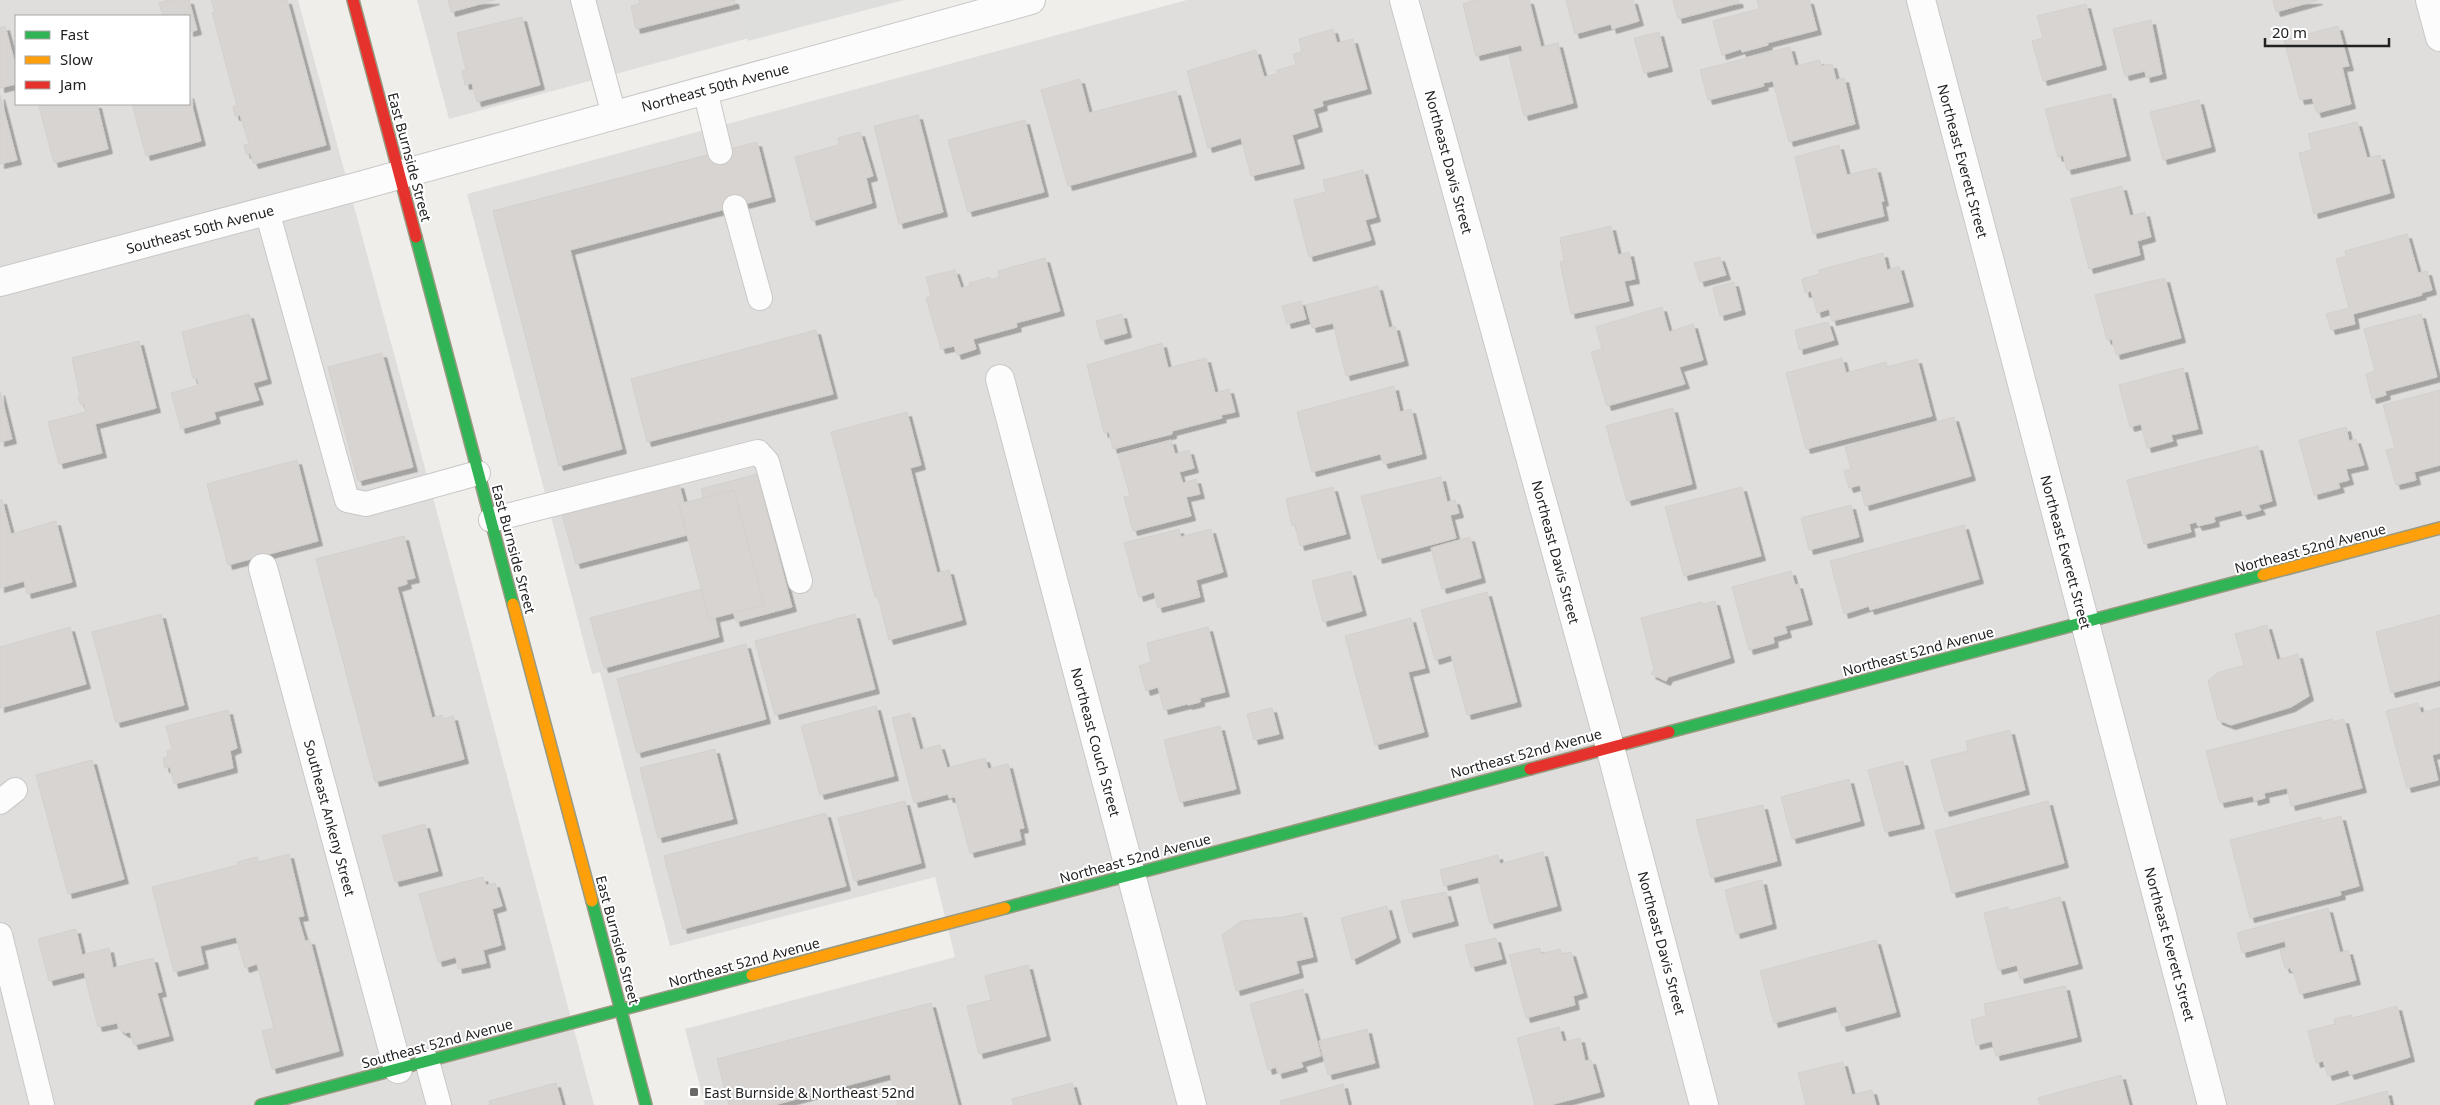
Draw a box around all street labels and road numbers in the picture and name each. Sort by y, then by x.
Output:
street label: Northeast 50th Avenue [639,58,791,116]
street label: Northeast Everett Street [1933,82,1993,240]
street label: Northeast Davis Street [1421,88,1477,236]
street label: East Burnside Street [384,90,436,224]
street label: Southeast 50th Avenue [124,200,276,258]
street label: Northeast Everett Street [2036,473,2096,631]
street label: Northeast Davis Street [1528,478,1584,626]
street label: East Burnside Street [488,482,540,616]
street label: Northeast 52nd Avenue [2232,519,2388,577]
street label: Northeast 52nd Avenue [1840,622,1996,680]
street label: Northeast Couch Street [1067,665,1125,819]
street label: Northeast 52nd Avenue [1448,724,1604,782]
street label: Southeast Ankeny Street [300,738,360,898]
street label: Northeast 52nd Avenue [1057,829,1213,887]
street label: Northeast Everett Street [2140,865,2200,1023]
street label: Northeast Davis Street [1634,869,1690,1017]
street label: East Burnside Street [592,873,644,1007]
street label: Northeast 52nd Avenue [666,933,822,991]
street label: Southeast 52nd Avenue [359,1014,515,1072]

